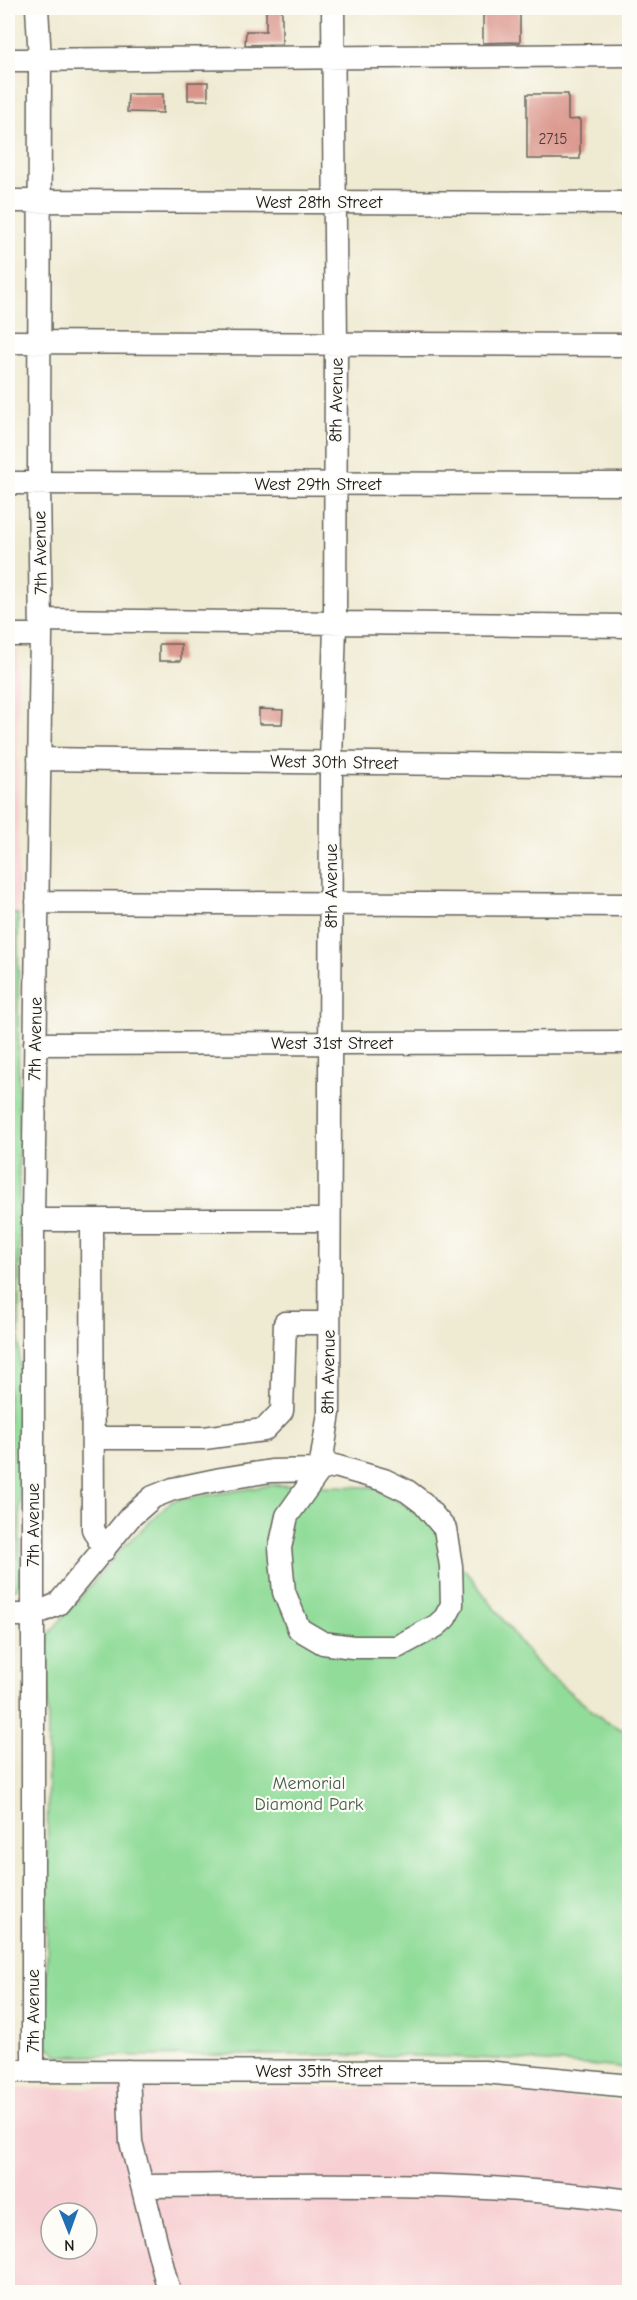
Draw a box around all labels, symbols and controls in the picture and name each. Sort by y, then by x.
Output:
house number: 2715 [539,130,567,148]
street label: West 28th Street [256,192,383,213]
street label: 8th Avenue [325,357,348,443]
street label: West 29th Street [255,474,382,495]
street label: 7th Avenue [29,511,52,595]
street label: West 30th Street [270,751,399,774]
street label: 8th Avenue [321,844,342,928]
street label: 7th Avenue [24,997,47,1081]
street label: West 31st Street [271,1033,394,1054]
street label: 8th Avenue [317,1329,340,1415]
street label: 7th Avenue [23,1483,44,1567]
park label: Memorial Diamond Park [254,1773,364,1815]
street label: 7th Avenue [23,1969,44,2053]
street label: West 35th Street [256,2061,383,2082]
north arrow [39,2201,99,2261]
text: N [64,2236,75,2254]

